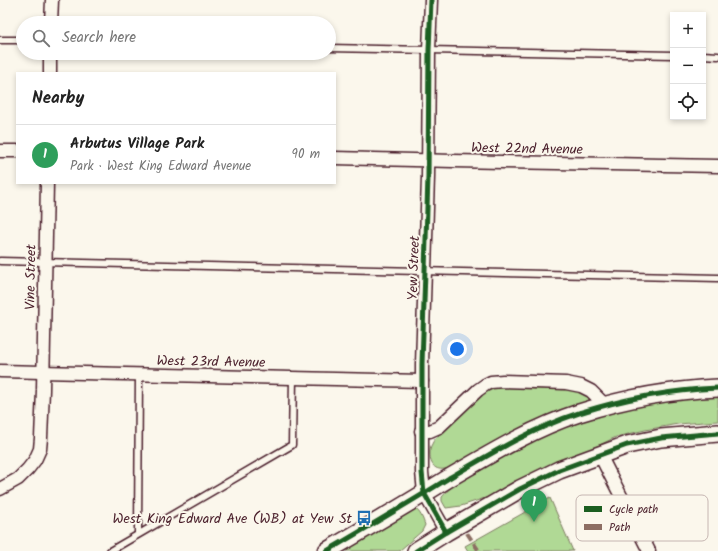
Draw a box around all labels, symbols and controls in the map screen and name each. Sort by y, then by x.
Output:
map controls [670,12,706,120]
button: + [670,12,706,48]
search box [16,16,336,60]
text: Search here [62,26,136,50]
icon: search [30,27,52,49]
button: − [670,48,706,84]
button: locate [670,84,706,120]
text: Nearby [32,85,84,112]
text: Arbutus Village Park [70,132,204,156]
street label: West 22nd Avenue [471,137,584,161]
text: 1 [43,144,47,165]
text: 90 m [292,144,320,165]
text: Park · West King Edward Avenue [70,156,251,177]
street label: Yew Street [402,235,426,301]
street label: Vine Street [19,243,43,310]
your location [447,339,467,359]
street label: West 23rd Avenue [156,350,266,374]
pin: 1 [521,489,547,522]
legend [576,495,708,541]
text: Cycle path [609,501,658,519]
place label: West King Edward Ave (WB) at Yew St [113,508,353,530]
bus stop icon: West King Edward Ave (WB) at Yew St [355,509,373,527]
text: Path [609,519,630,537]

